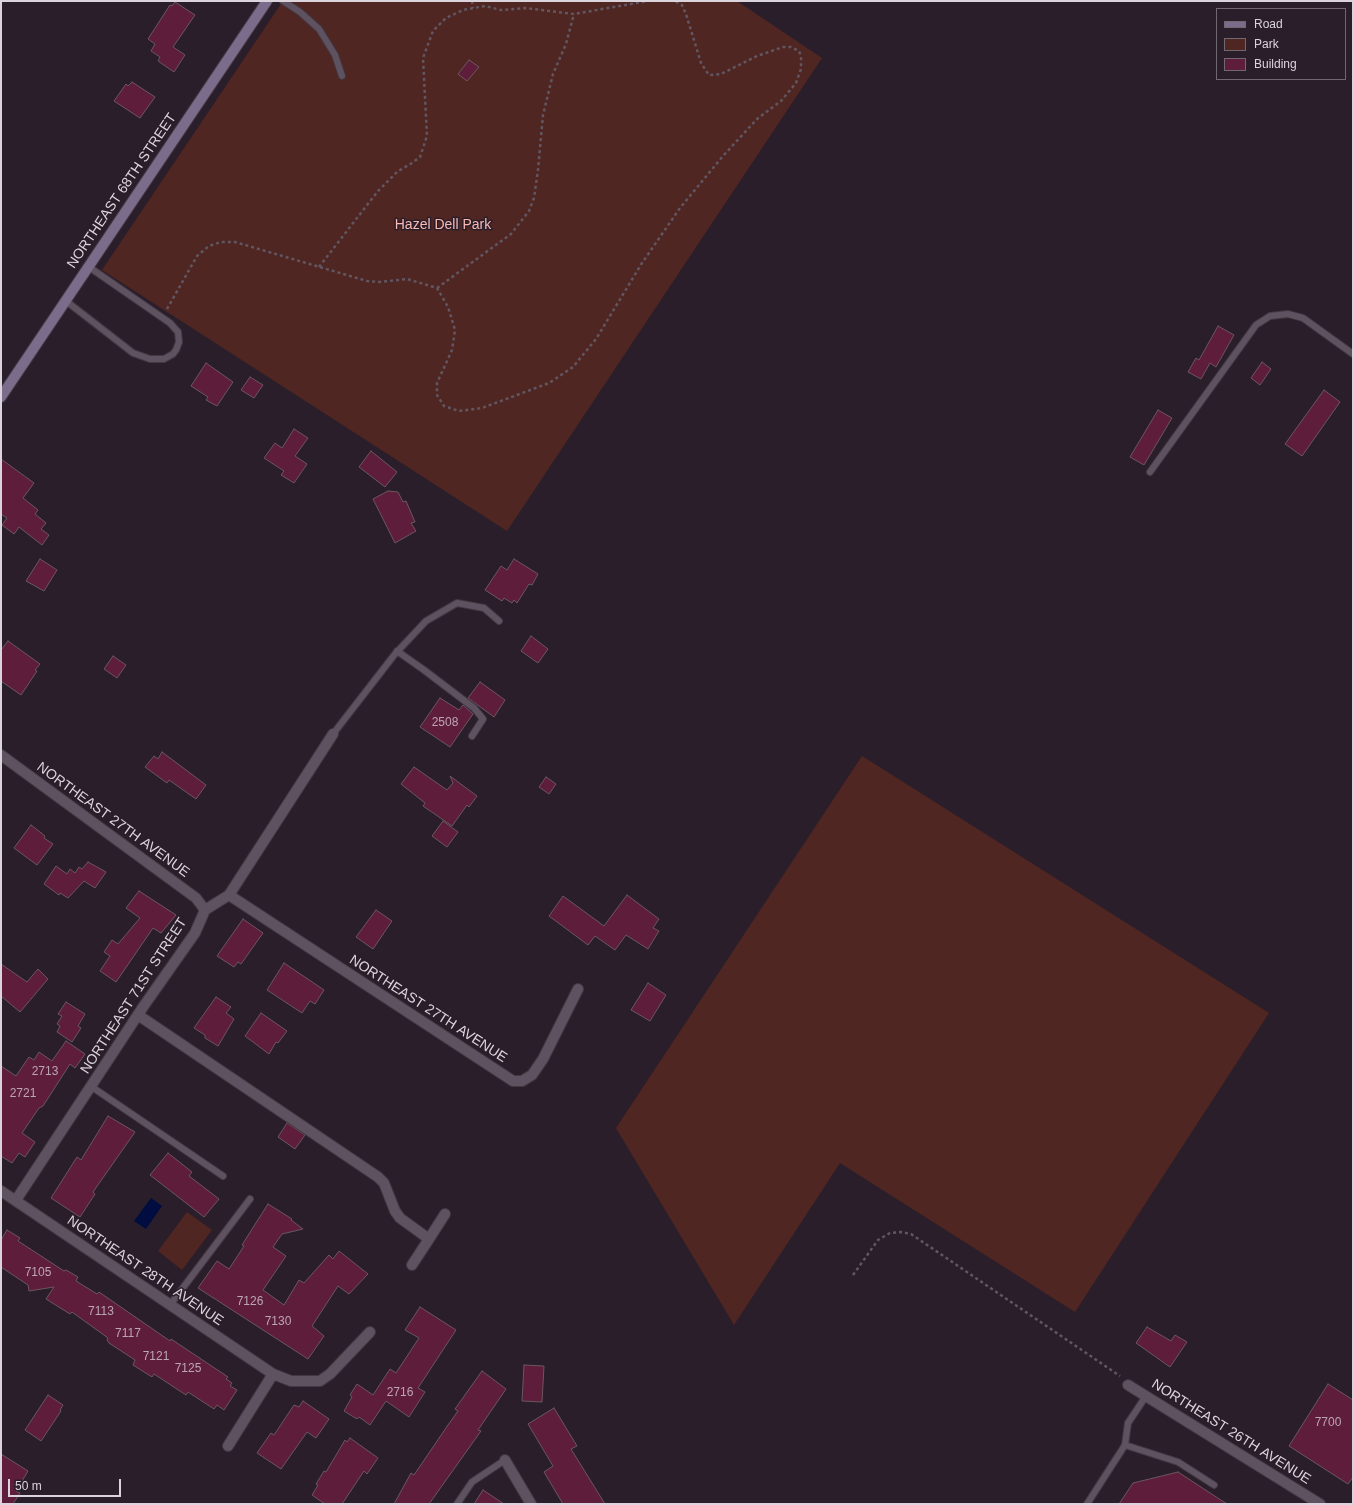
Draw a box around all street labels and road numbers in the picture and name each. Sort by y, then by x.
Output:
street label: NORTHEAST 68TH STREET [64,110,180,272]
street label: NORTHEAST 27TH AVENUE [33,759,193,881]
street label: NORTHEAST 71ST STREET [77,915,191,1077]
street label: NORTHEAST 27TH AVENUE [346,952,510,1066]
street label: NORTHEAST 28TH AVENUE [64,1212,226,1330]
street label: NORTHEAST 26TH AVENUE [1148,1376,1314,1488]

